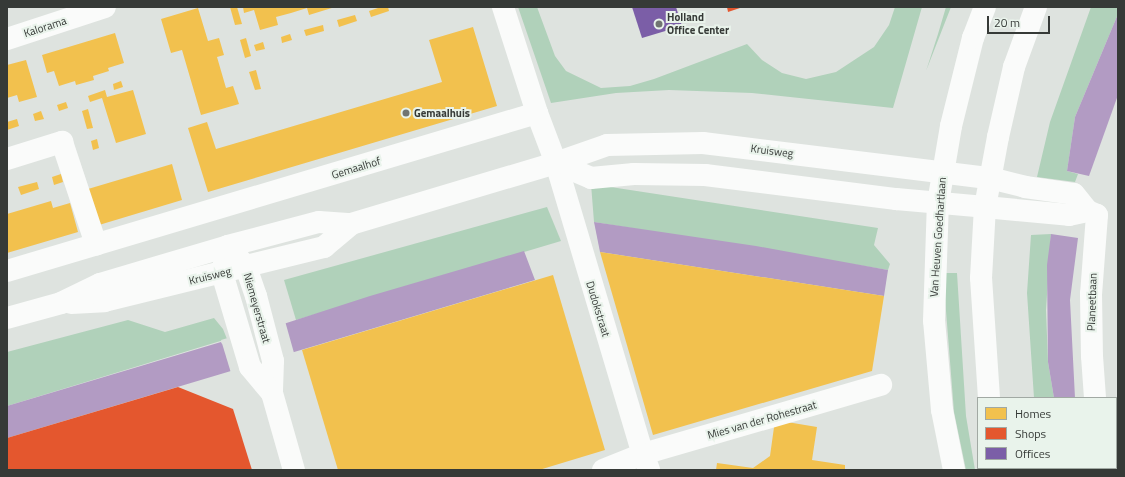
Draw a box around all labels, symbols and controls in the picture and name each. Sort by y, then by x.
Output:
scale bar [989,8,1052,34]
place label: Holland Office Center [667,11,729,37]
text: 20 m [994,13,1020,32]
street label: Kalorama [22,14,68,40]
marker: Holland Office Center [654,19,664,29]
place label: Gemaalhuis [414,106,470,120]
marker: Gemaalhuis [401,108,411,118]
street label: Kruisweg [750,142,794,160]
street label: Gemaalhof [330,154,382,182]
street label: Van Heuven Goedhartlaan [927,177,949,297]
street label: Kruisweg [188,264,232,288]
street label: Niemeyerstraat [241,271,273,345]
street label: Planeetbaan [1084,273,1100,331]
street label: Dudokstraat [583,280,613,338]
legend [977,397,1117,469]
street label: Mies van der Rohestraat [706,398,818,442]
text: Homes [1015,404,1051,423]
text: Shops [1015,424,1046,443]
text: Offices [1015,444,1050,463]

